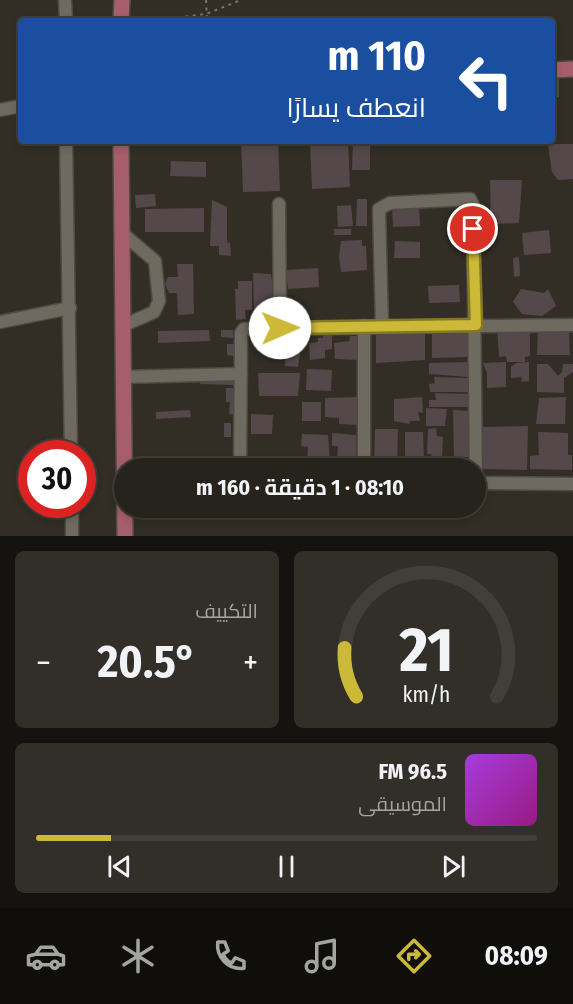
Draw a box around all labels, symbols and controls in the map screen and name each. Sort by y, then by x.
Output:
text: 110 m [327,31,426,81]
icon: left [447,42,525,120]
text: انعطف يسارًا [287,92,426,124]
pin [447,203,498,254]
icon: arrive [456,212,489,245]
position arrow [248,296,312,360]
speed limit sign: 30 [18,440,96,518]
text: 08:10 · 1 دقيقة · 160 m [196,474,404,501]
text: التكييف [195,599,258,623]
text: 21 [398,613,453,688]
text: 20.5° [97,635,196,689]
text: − [36,643,51,683]
text: + [243,643,258,683]
text: km/h [402,682,450,708]
text: 96.5 FM [378,758,447,785]
text: الموسيقى [358,792,447,816]
icon: previous [103,850,136,883]
icon: pause [270,850,303,883]
icon: next [437,850,470,883]
icon: car [25,935,67,977]
icon: climate [117,935,159,977]
icon: phone [209,935,251,977]
icon: music [301,935,343,977]
icon: directions [393,935,435,977]
text: 08:09 [484,940,548,972]

